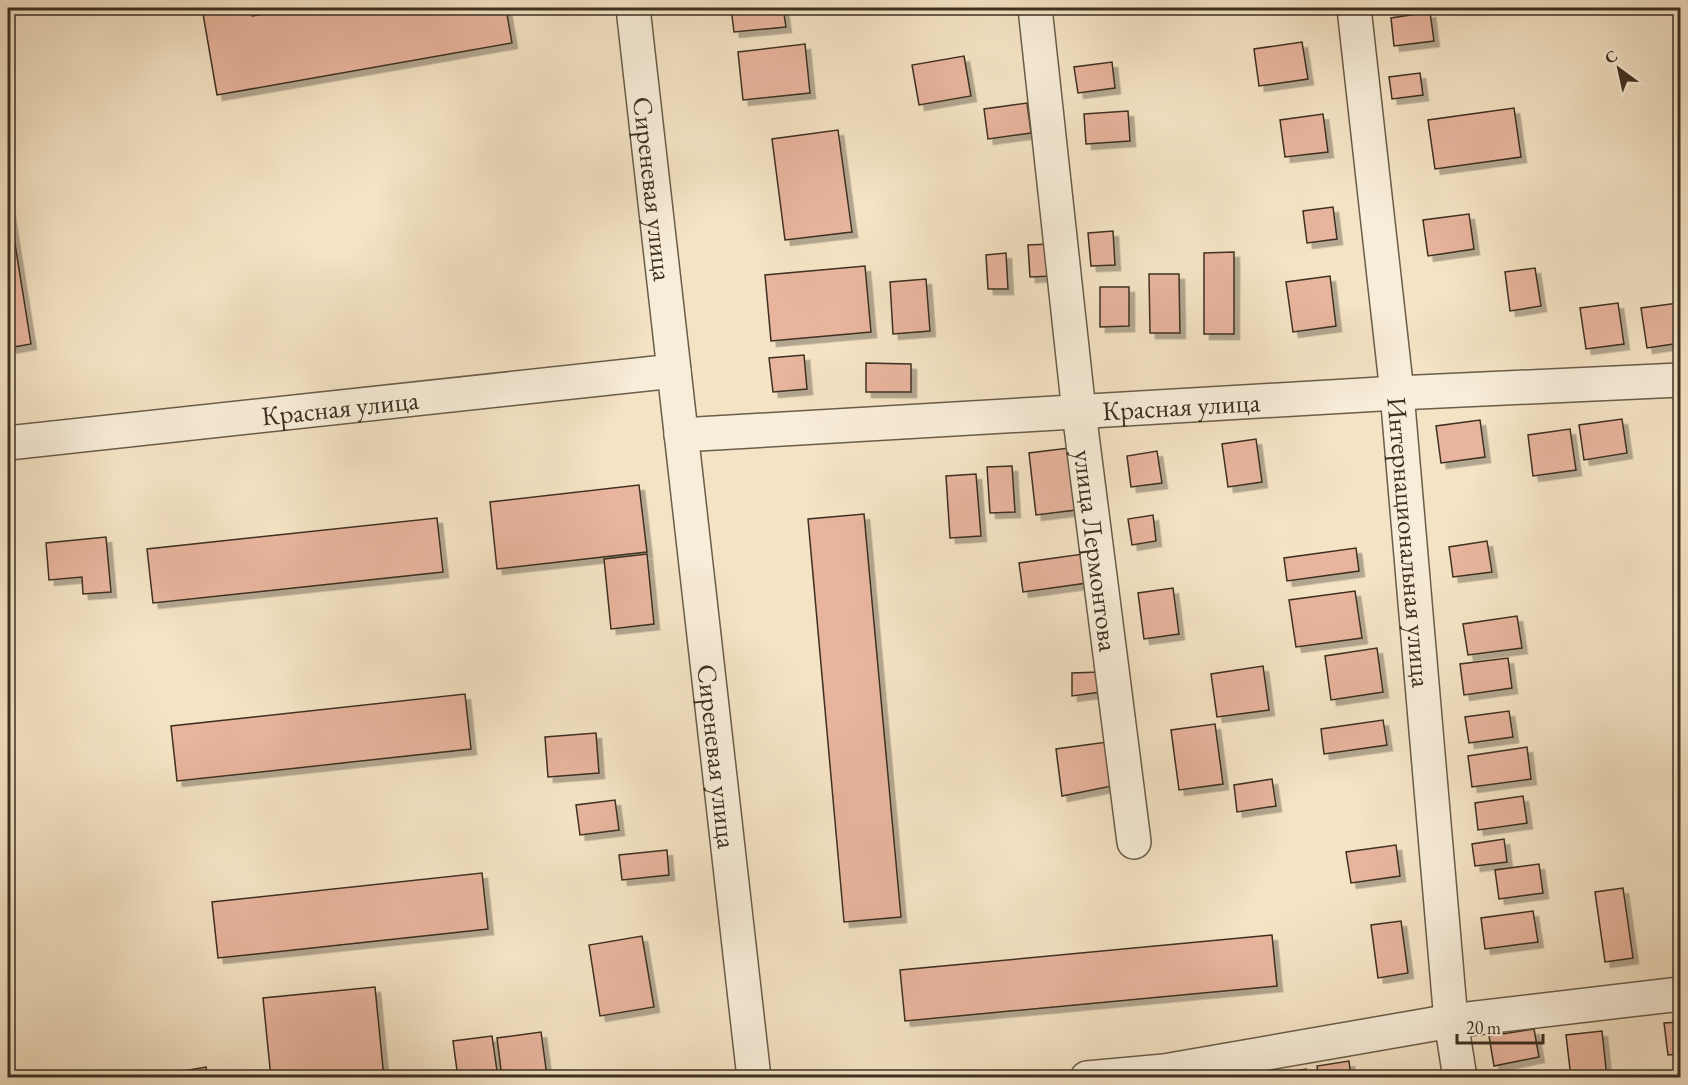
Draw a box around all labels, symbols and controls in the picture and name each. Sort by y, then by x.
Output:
north arrow [1589,39,1649,99]
text: С [1601,45,1622,69]
street label: Сиреневая улица [626,95,681,283]
street label: Красная улица [260,381,421,433]
street label: Красная улица [1101,384,1261,428]
street label: Интернациональная улица [1380,395,1440,689]
street label: улица Лермонтова [1066,448,1127,654]
street label: Сиреневая улица [690,662,745,851]
scale bar [1457,1007,1542,1045]
text: 20 m [1466,1016,1501,1039]

